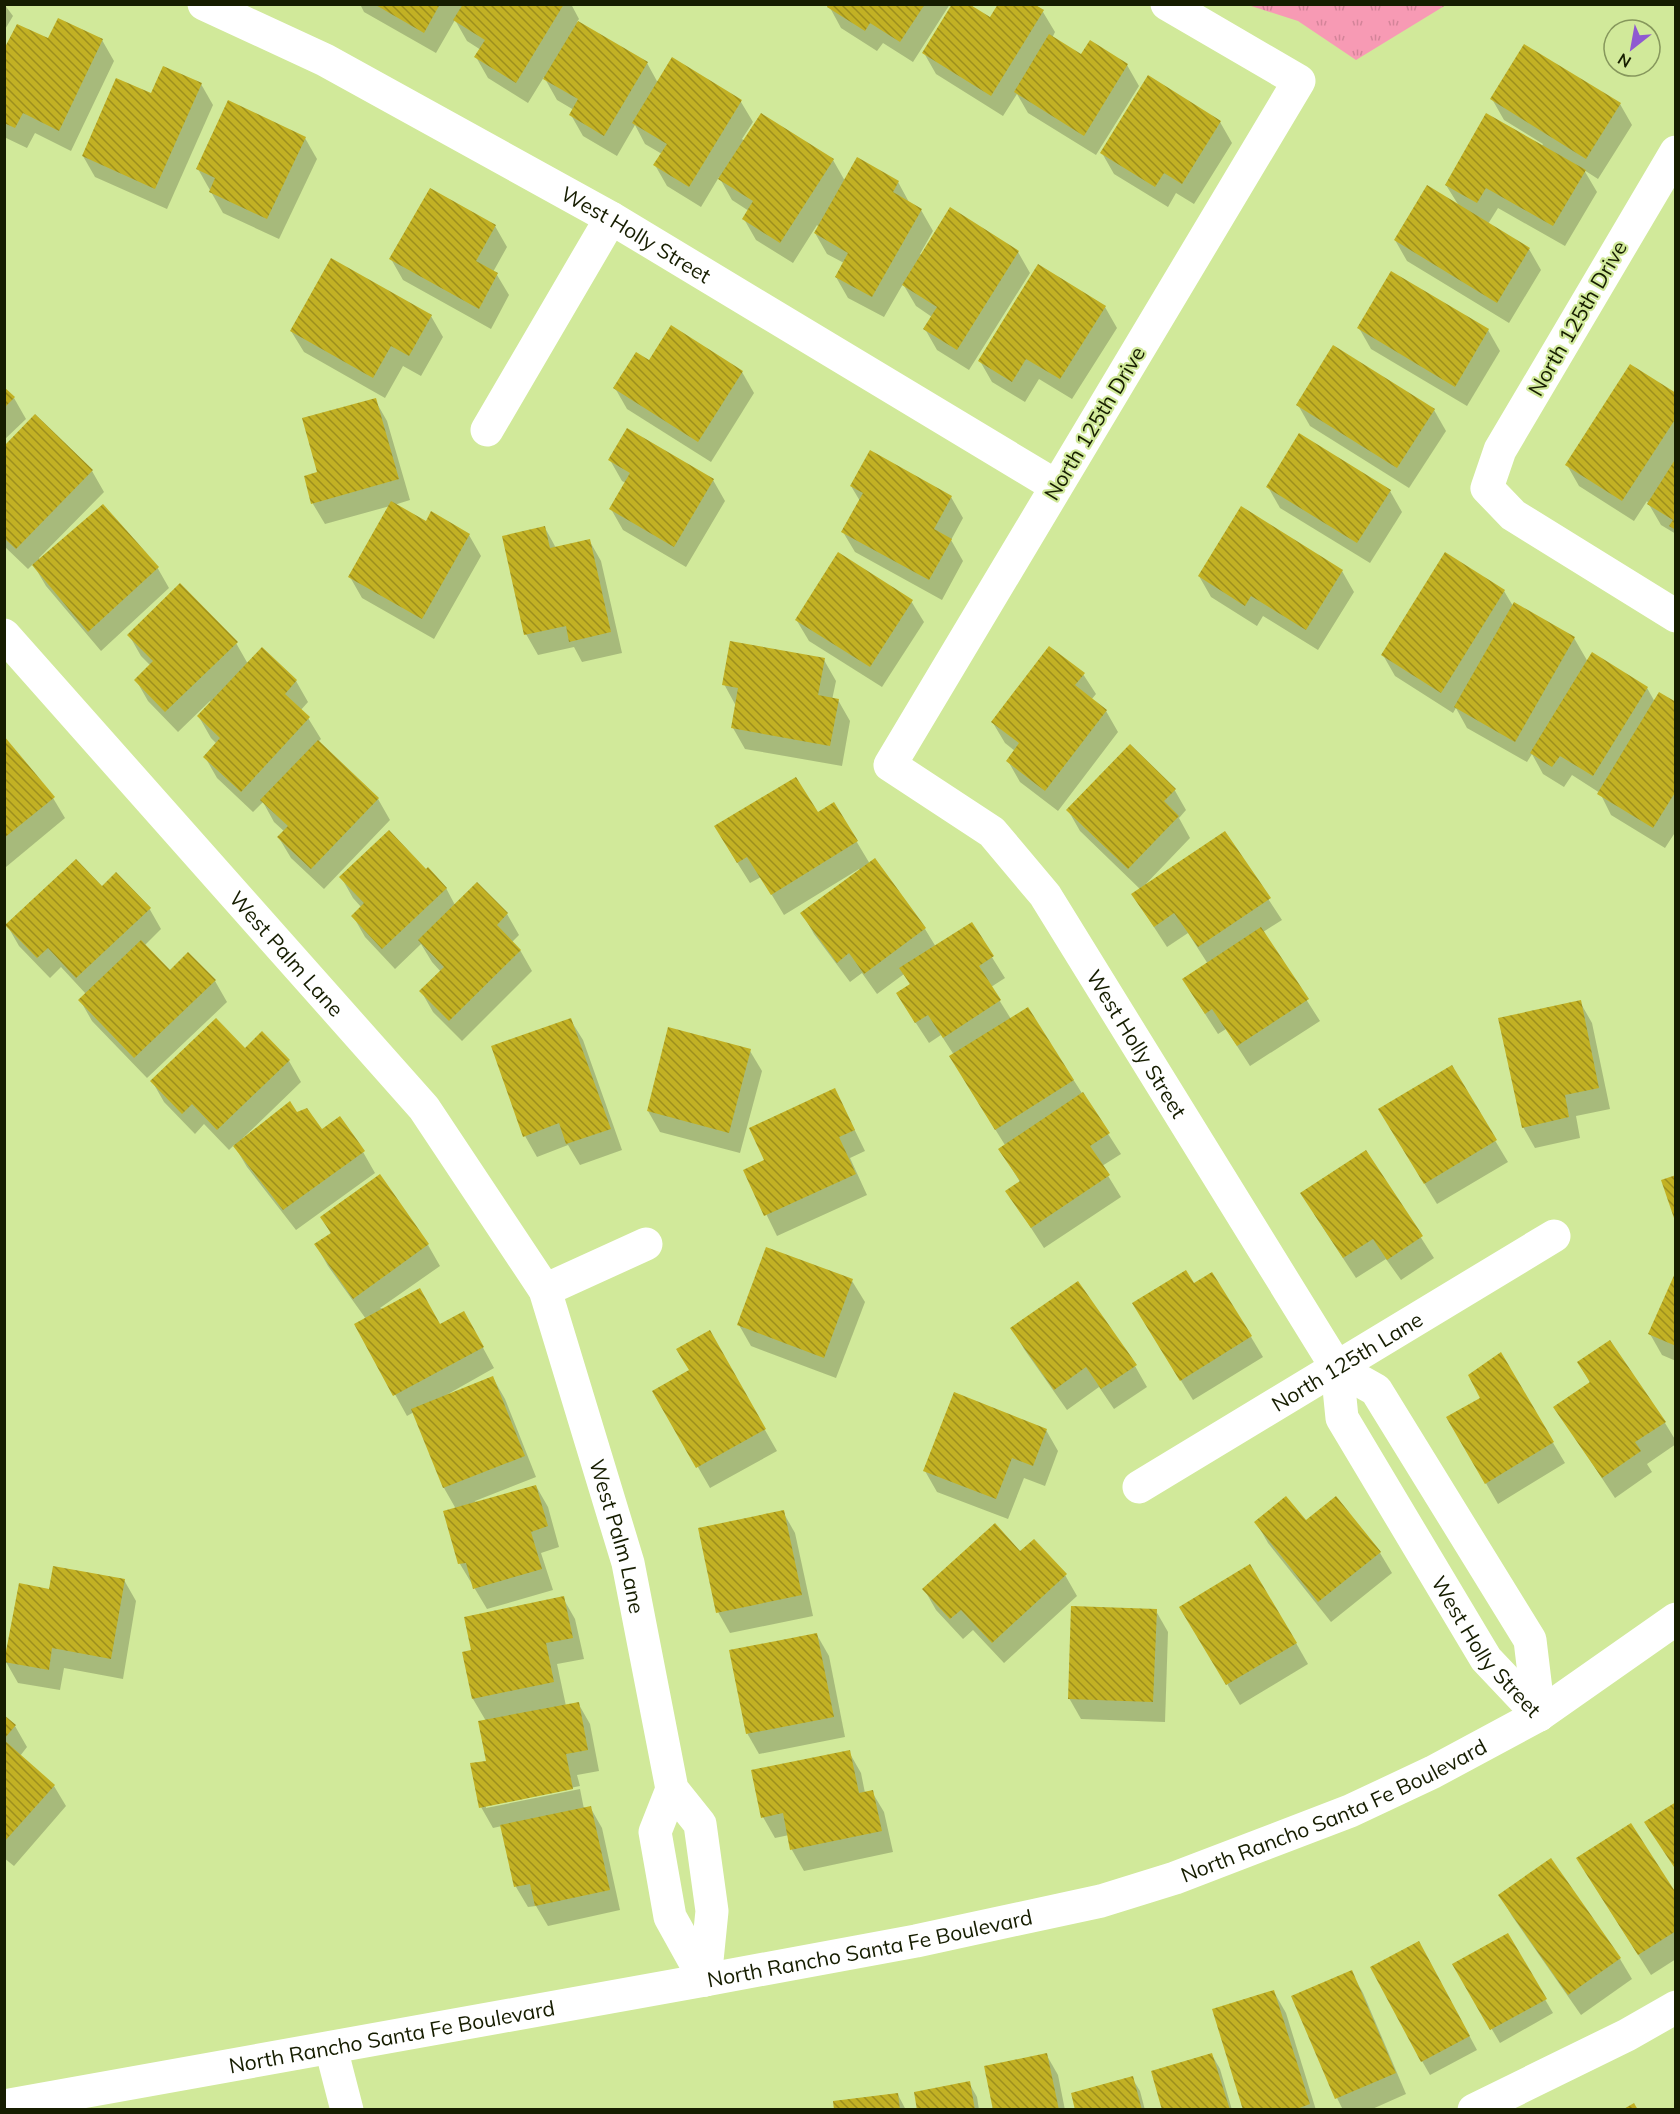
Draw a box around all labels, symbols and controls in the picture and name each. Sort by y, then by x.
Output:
north arrow [1602,18,1662,78]
text: N [1614,49,1635,73]
street label: West Holly Street [557,180,716,288]
street label: North 125th Drive [1522,236,1632,400]
street label: North 125th Drive [1038,341,1150,505]
street label: West Palm Lane [224,885,349,1022]
street label: West Holly Street [1081,965,1192,1123]
street label: North 125th Lane [1267,1306,1427,1417]
street label: West Palm Lane [584,1456,651,1616]
street label: West Holly Street [1426,1571,1547,1722]
street label: North Rancho Santa Fe Boulevard [1177,1733,1491,1888]
street label: North Rancho Santa Fe Boulevard [705,1903,1035,1992]
street label: North Rancho Santa Fe Boulevard [227,1994,557,2078]

